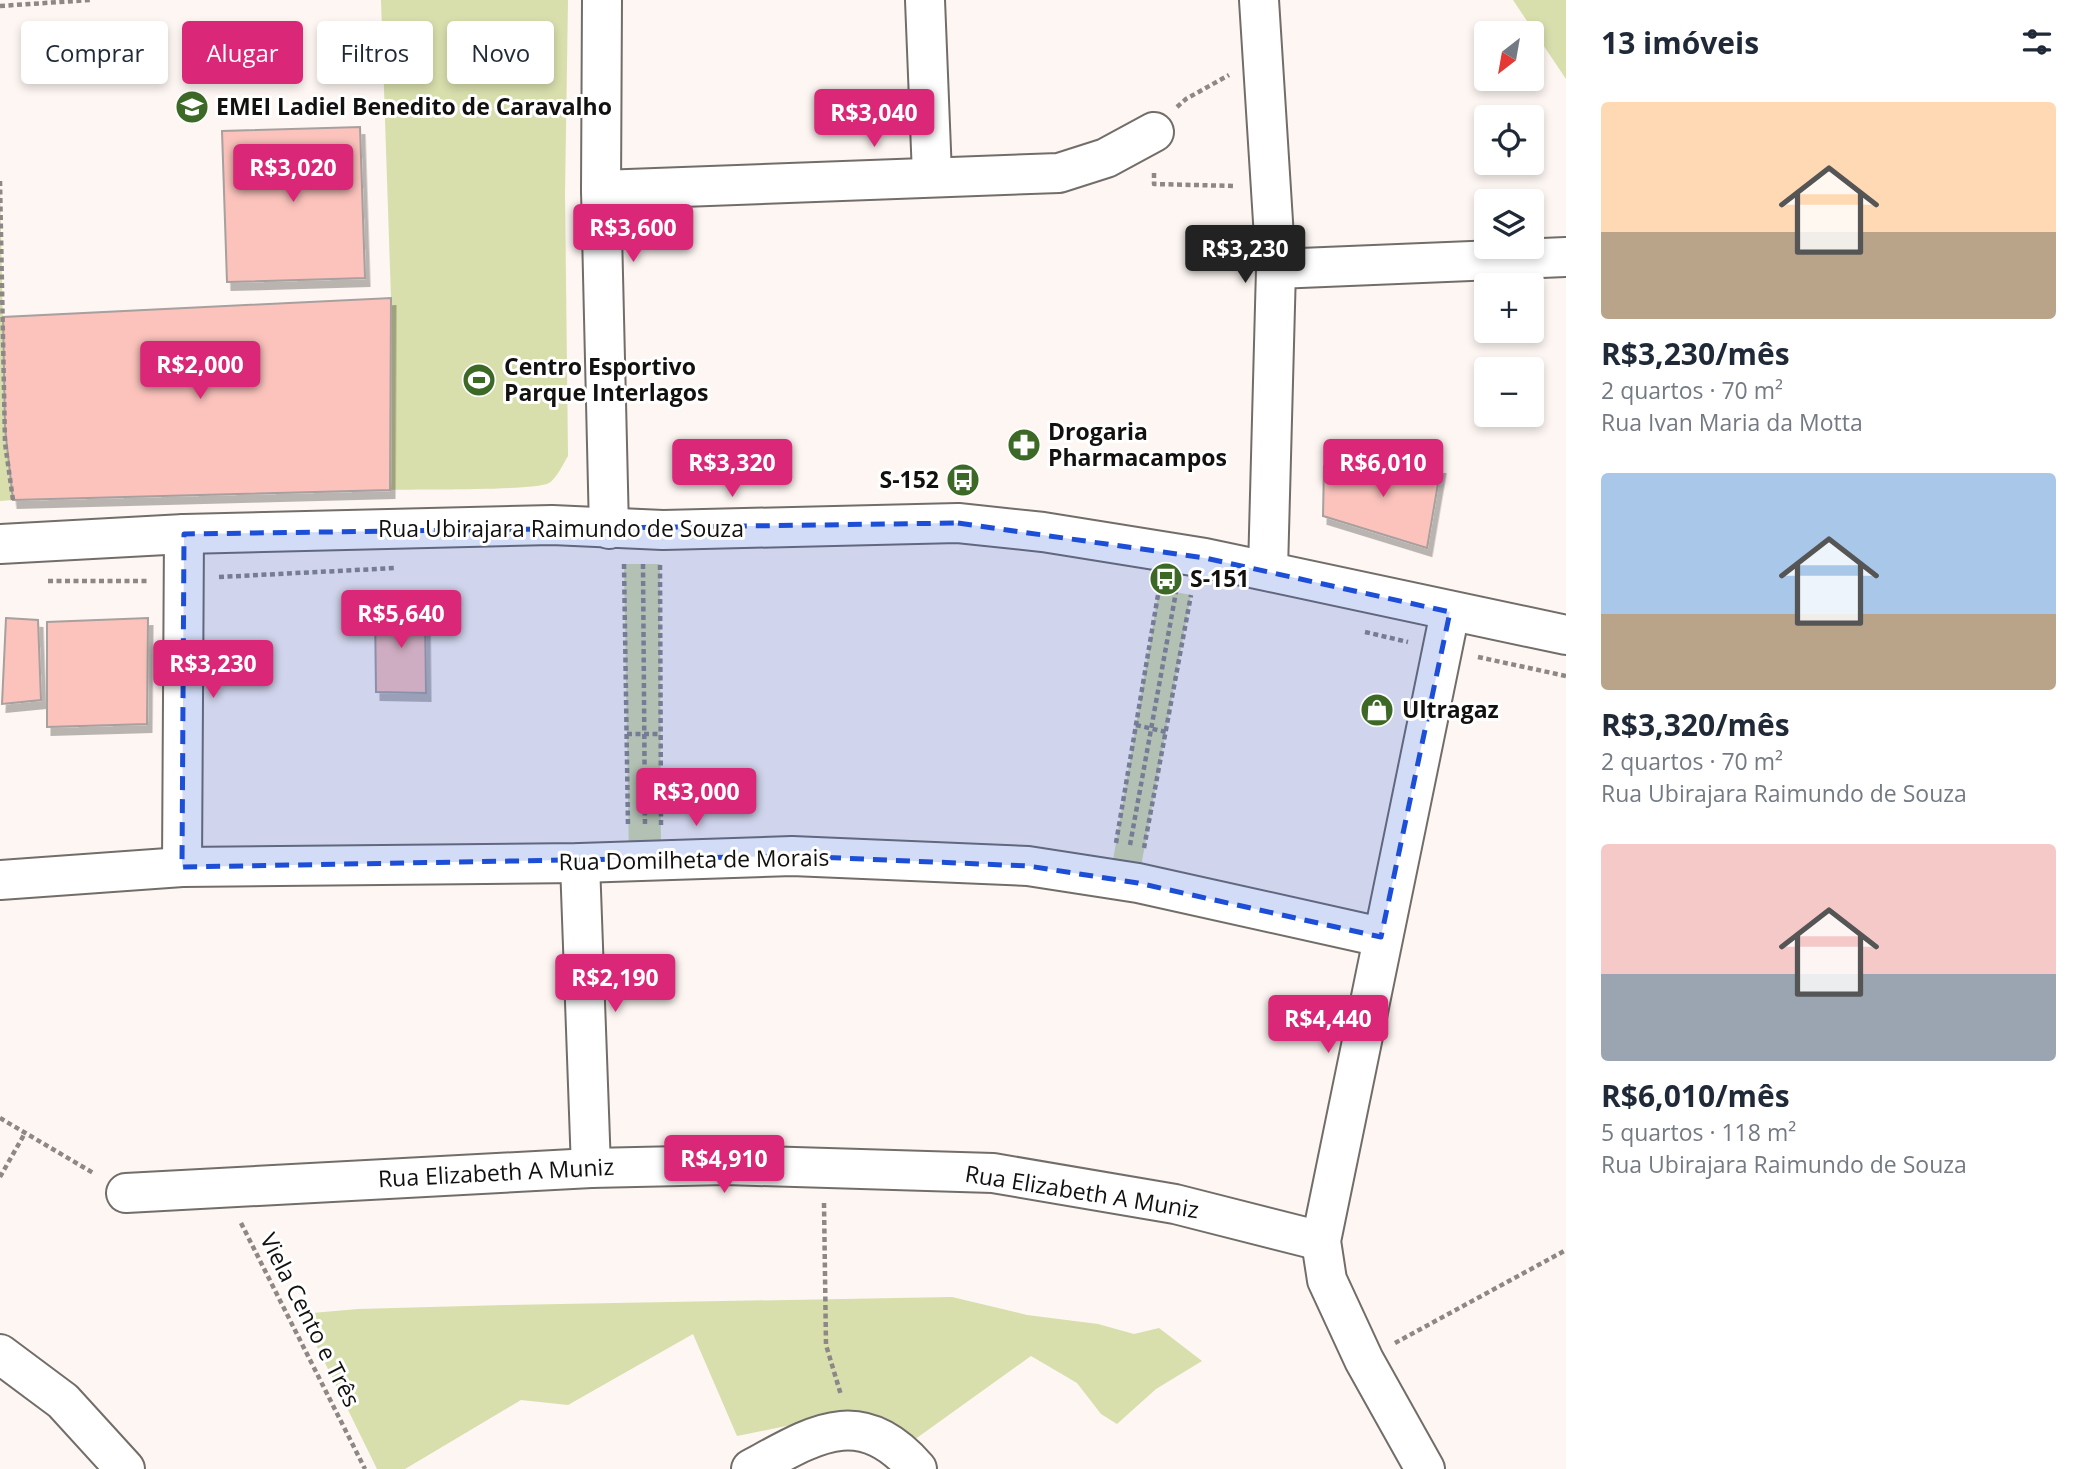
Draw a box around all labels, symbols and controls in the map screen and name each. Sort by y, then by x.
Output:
chip: Comprar [21,21,168,84]
chip: Alugar [182,21,303,84]
chip: Filtros [317,21,433,84]
chip: Novo [447,21,554,84]
north arrow [1474,21,1544,91]
map controls [1474,21,1544,427]
text: 13 imóveis [1601,22,1759,63]
icon: filters [2018,23,2056,61]
school or university icon: EMEI Ladiel Benedito de Caravalho [173,88,211,126]
place label: EMEI Ladiel Benedito de Caravalho [216,90,612,122]
pin: R$3,040 [809,90,939,149]
text: R$3,040 [830,96,918,128]
button: locate [1474,105,1544,175]
pin: R$3,020 [228,144,358,204]
icon: home [1766,147,1892,273]
text: R$3,020 [249,151,337,183]
button: layers [1474,189,1544,259]
pin: R$3,600 [568,204,698,264]
text: R$3,600 [589,211,677,243]
pin: R$3,230 [1180,226,1310,285]
text: R$3,230 [1201,232,1289,264]
button: + [1474,273,1544,343]
text: R$3,230/mês [1601,333,1790,374]
pin: R$2,000 [135,342,265,401]
text: R$2,000 [156,348,244,380]
place label: Centro Esportivo Parque Interlagos [504,350,708,408]
button: − [1474,357,1544,427]
sports icon: Centro Esportivo Parque Interlagos [460,361,498,399]
text: 2 quartos · 70 m² [1601,374,1783,406]
text: Rua Ivan Maria da Motta [1601,406,1863,438]
place label: Drogaria Pharmacampos [1048,415,1227,473]
pharmacy icon: Drogaria Pharmacampos [1005,426,1043,464]
pin: R$3,320 [667,440,797,499]
pin: R$6,010 [1318,440,1448,499]
text: R$3,320 [688,446,776,478]
text: R$6,010 [1339,446,1427,478]
bus stop icon: S-152 [944,461,982,499]
place label: S-152 [879,463,939,495]
street label: Rua Ubirajara Raimundo de Souza [378,512,744,544]
icon: home [1766,518,1892,644]
bus stop icon: S-151 [1147,560,1185,598]
place label: S-151 [1190,562,1250,594]
pin: R$5,640 [336,590,466,650]
text: R$5,640 [357,597,445,629]
pin: R$3,230 [148,640,278,700]
text: R$3,230 [169,647,257,679]
shop icon: Ultragaz [1358,691,1396,729]
place label: Ultragaz [1402,693,1499,725]
text: R$3,320/mês [1601,704,1790,745]
text: 2 quartos · 70 m² [1601,745,1783,777]
pin: R$3,000 [631,768,761,828]
text: R$3,000 [652,775,740,807]
text: Rua Ubirajara Raimundo de Souza [1601,777,1967,809]
street label: Rua Domilheta de Morais [558,841,830,877]
icon: home [1766,889,1892,1015]
pin: R$2,190 [550,954,680,1014]
text: R$2,190 [571,961,659,993]
pin: R$4,440 [1263,996,1393,1055]
text: R$4,440 [1284,1002,1372,1034]
text: R$6,010/mês [1601,1075,1790,1116]
text: 5 quartos · 118 m² [1601,1116,1796,1148]
pin: R$4,910 [659,1136,789,1195]
text: R$4,910 [680,1142,768,1174]
text: Rua Ubirajara Raimundo de Souza [1601,1148,1967,1180]
street label: Rua Elizabeth A Muniz [377,1150,615,1194]
street label: Rua Elizabeth A Muniz [963,1157,1201,1225]
street label: Viela Cento e Três [253,1227,369,1412]

